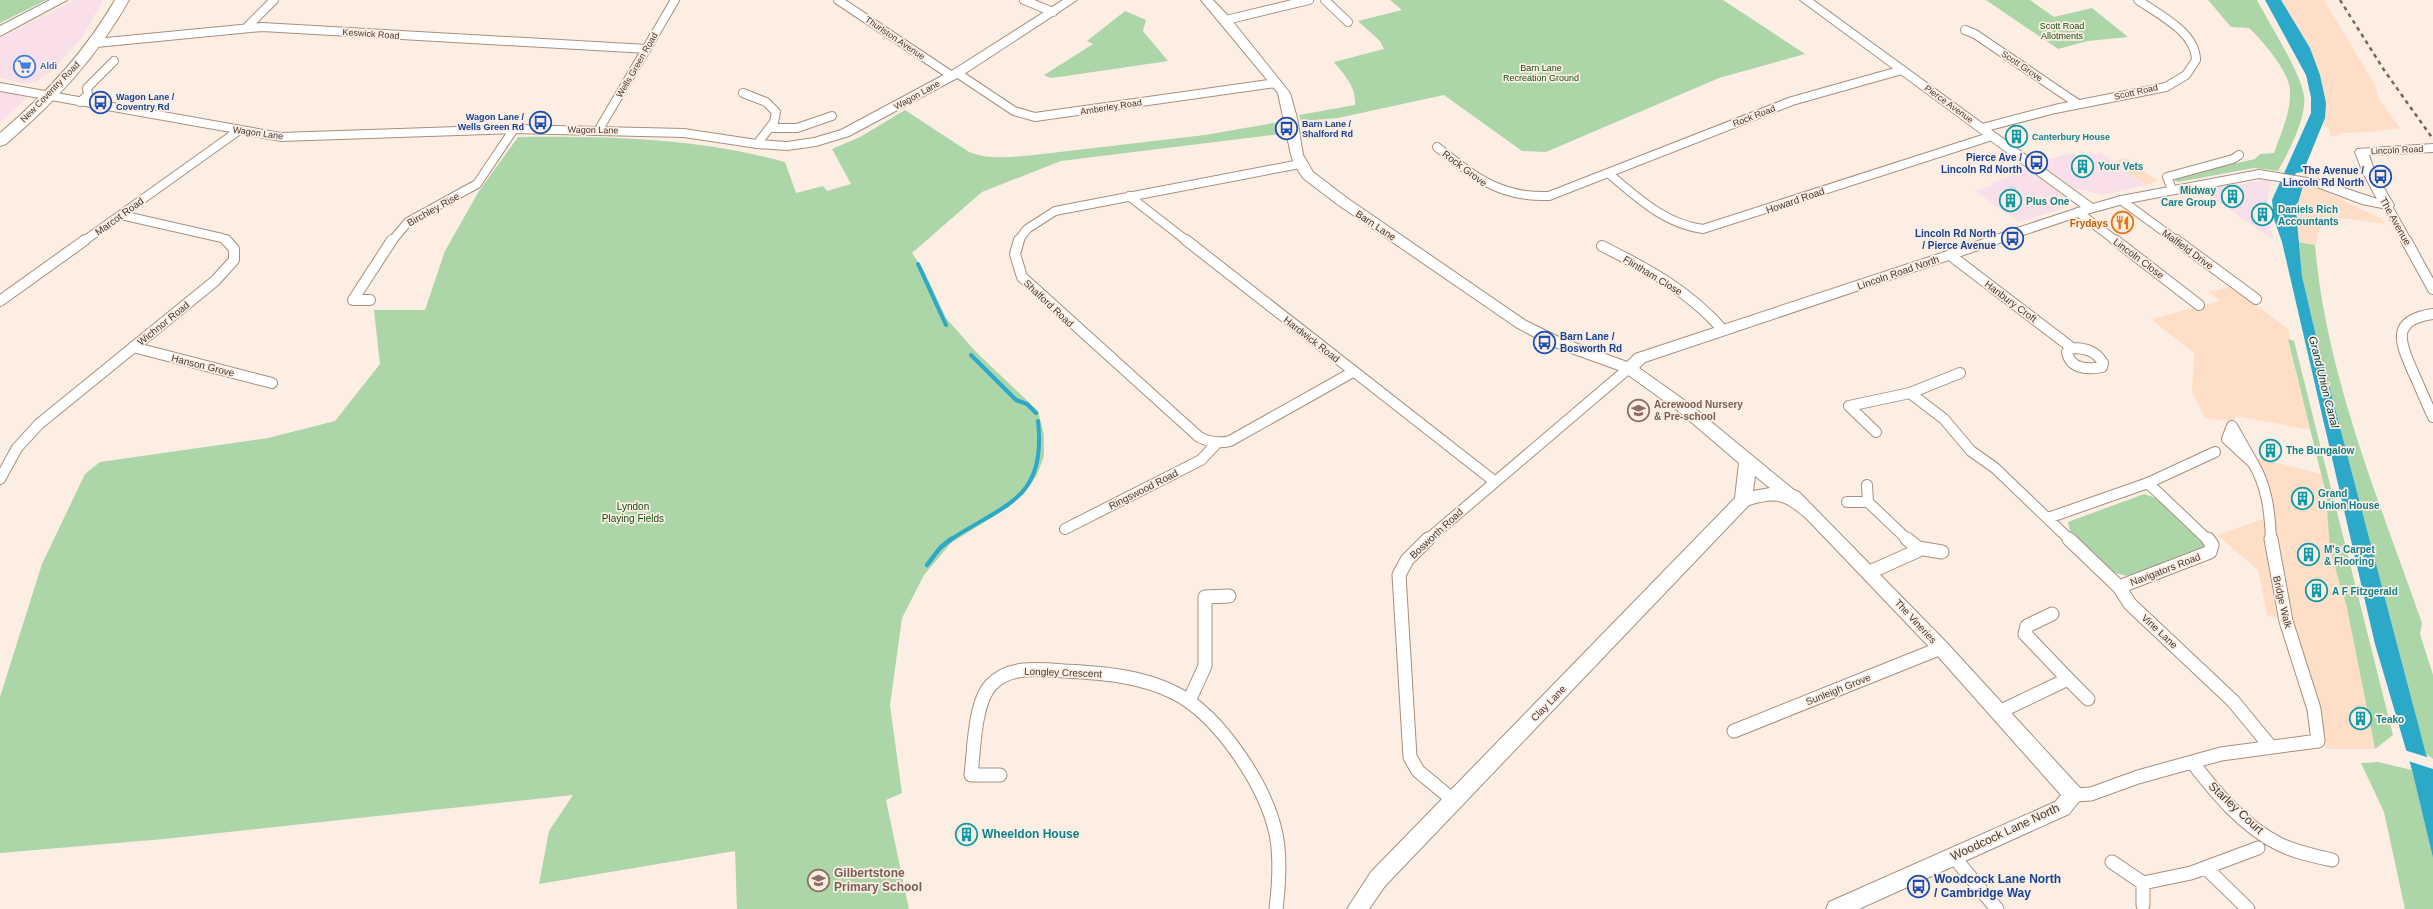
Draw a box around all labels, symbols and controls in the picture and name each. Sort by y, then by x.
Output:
street label: Thurlston Avenue [863,14,927,62]
park label: Scott Road Allotments [2040,21,2084,41]
street label: Keswick Road [342,27,400,41]
street label: Wells Green Road [614,31,660,99]
street label: Scott Grove [2000,49,2044,83]
supermarket icon: Aldi [11,53,37,79]
street label: New Coventry Road [18,60,82,124]
place label: Aldi [40,61,57,71]
park label: Barn Lane Recreation Ground [1503,63,1579,83]
street label: Wagon Lane [892,78,942,112]
street label: Scott Road [2113,82,2159,102]
street label: Pierce Avenue [1923,83,1975,125]
bus stop icon: Wagon Lane / Coventry Rd [87,89,113,115]
place label: Wagon Lane / Coventry Rd [116,92,175,112]
street label: Amberley Road [1080,97,1142,117]
street label: Rock Road [1731,103,1777,129]
bus stop icon: Wagon Lane / Wells Green Rd [527,109,553,135]
place label: Wagon Lane / Wells Green Rd [458,112,524,132]
bus stop icon: Barn Lane / Shalford Rd [1273,116,1299,142]
place label: Barn Lane / Shalford Rd [1302,119,1353,139]
building icon: Canterbury House [2004,124,2030,150]
street label: Wagon Lane [232,125,284,141]
street label: Wagon Lane [568,125,618,135]
place label: Canterbury House [2032,132,2110,142]
street label: Lincoln Road [2371,144,2423,156]
street label: Rock Grove [1440,148,1489,189]
bus stop icon: Pierce Ave / Lincoln Rd North [2024,150,2050,176]
place label: Pierce Ave / Lincoln Rd North [1941,152,2022,175]
building icon: Your Vets [2069,153,2095,179]
place label: Your Vets [2098,161,2144,172]
bus stop icon: The Avenue / Lincoln Rd North [2367,163,2393,189]
place label: The Avenue / Lincoln Rd North [2283,165,2364,188]
building icon: Midway Care Group [2219,183,2245,209]
street label: Howard Road [1764,185,1826,216]
place label: Midway Care Group [2161,185,2216,208]
building icon: Plus One [1997,188,2023,214]
street label: Birchley Rise [405,190,462,228]
street label: Marcot Road [93,195,146,238]
street label: The Avenue [2378,195,2413,248]
place label: Plus One [2026,196,2070,207]
building icon: Daniels Rich Accountants [2249,202,2275,228]
place label: Daniels Rich Accountants [2278,204,2339,227]
street label: Barn Lane [1354,208,1398,243]
restaurant icon: Frydays [2110,210,2136,236]
place label: Frydays [2070,218,2108,229]
bus stop icon: Lincoln Rd North / Pierce Avenue [1999,226,2025,252]
street label: Malfield Drive [2160,227,2216,272]
place label: Lincoln Rd North / Pierce Avenue [1915,228,1996,251]
street label: Lincoln Close [2111,236,2166,281]
street label: Lincoln Road North [1856,253,1940,292]
street label: Flintham Close [1621,254,1685,298]
street label: Shalford Road [1022,278,1076,329]
street label: Hanbury Croft [1983,278,2039,325]
street label: Wichnor Road [135,299,191,348]
street label: Hardwick Road [1282,314,1342,365]
bus stop icon: Barn Lane / Bosworth Rd [1531,329,1557,355]
place label: Barn Lane / Bosworth Rd [1560,331,1622,354]
water label: Grand Union Canal [2307,335,2341,430]
street label: Hanson Grove [170,352,236,379]
school or university icon: Acrewood Nursery & Pre-school [1626,397,1652,423]
place label: Acrewood Nursery & Pre-school [1654,399,1743,422]
building icon: The Bungalow [2258,437,2284,463]
place label: The Bungalow [2286,445,2355,456]
street label: Ringswood Road [1107,467,1180,512]
building icon: Grand Union House [2289,486,2315,512]
place label: Grand Union House [2318,488,2380,511]
park label: Lyndon Playing Fields [602,501,664,524]
street label: Bosworth Road [1408,506,1465,561]
building icon: M's Carpet & Flooring [2296,542,2322,568]
place label: M's Carpet & Flooring [2324,544,2375,567]
street label: Navigators Road [2128,551,2202,588]
street label: Bridge Walk [2271,575,2294,630]
building icon: A F Fitzgerald [2304,578,2330,604]
place label: A F Fitzgerald [2332,586,2398,597]
street label: The Vineries [1893,597,1939,646]
street label: Vine Lane [2140,612,2180,651]
street label: Longley Crescent [1024,666,1102,679]
street label: Sunleigh Grove [1804,671,1873,707]
street label: Clay Lane [1529,683,1568,723]
building icon: Teako [2348,706,2374,732]
place label: Teako [2376,714,2404,725]
street label: Starley Court [2206,779,2267,837]
street label: Woodcock Lane North [1948,801,2062,863]
building icon: Wheeldon House [953,821,979,847]
place label: Wheeldon House [982,827,1080,841]
place label: Gilbertstone Primary School [834,866,922,894]
school or university icon: Gilbertstone Primary School [806,867,832,893]
place label: Woodcock Lane North / Cambridge Way [1934,872,2061,900]
bus stop icon: Woodcock Lane North / Cambridge Way [1905,873,1931,899]

